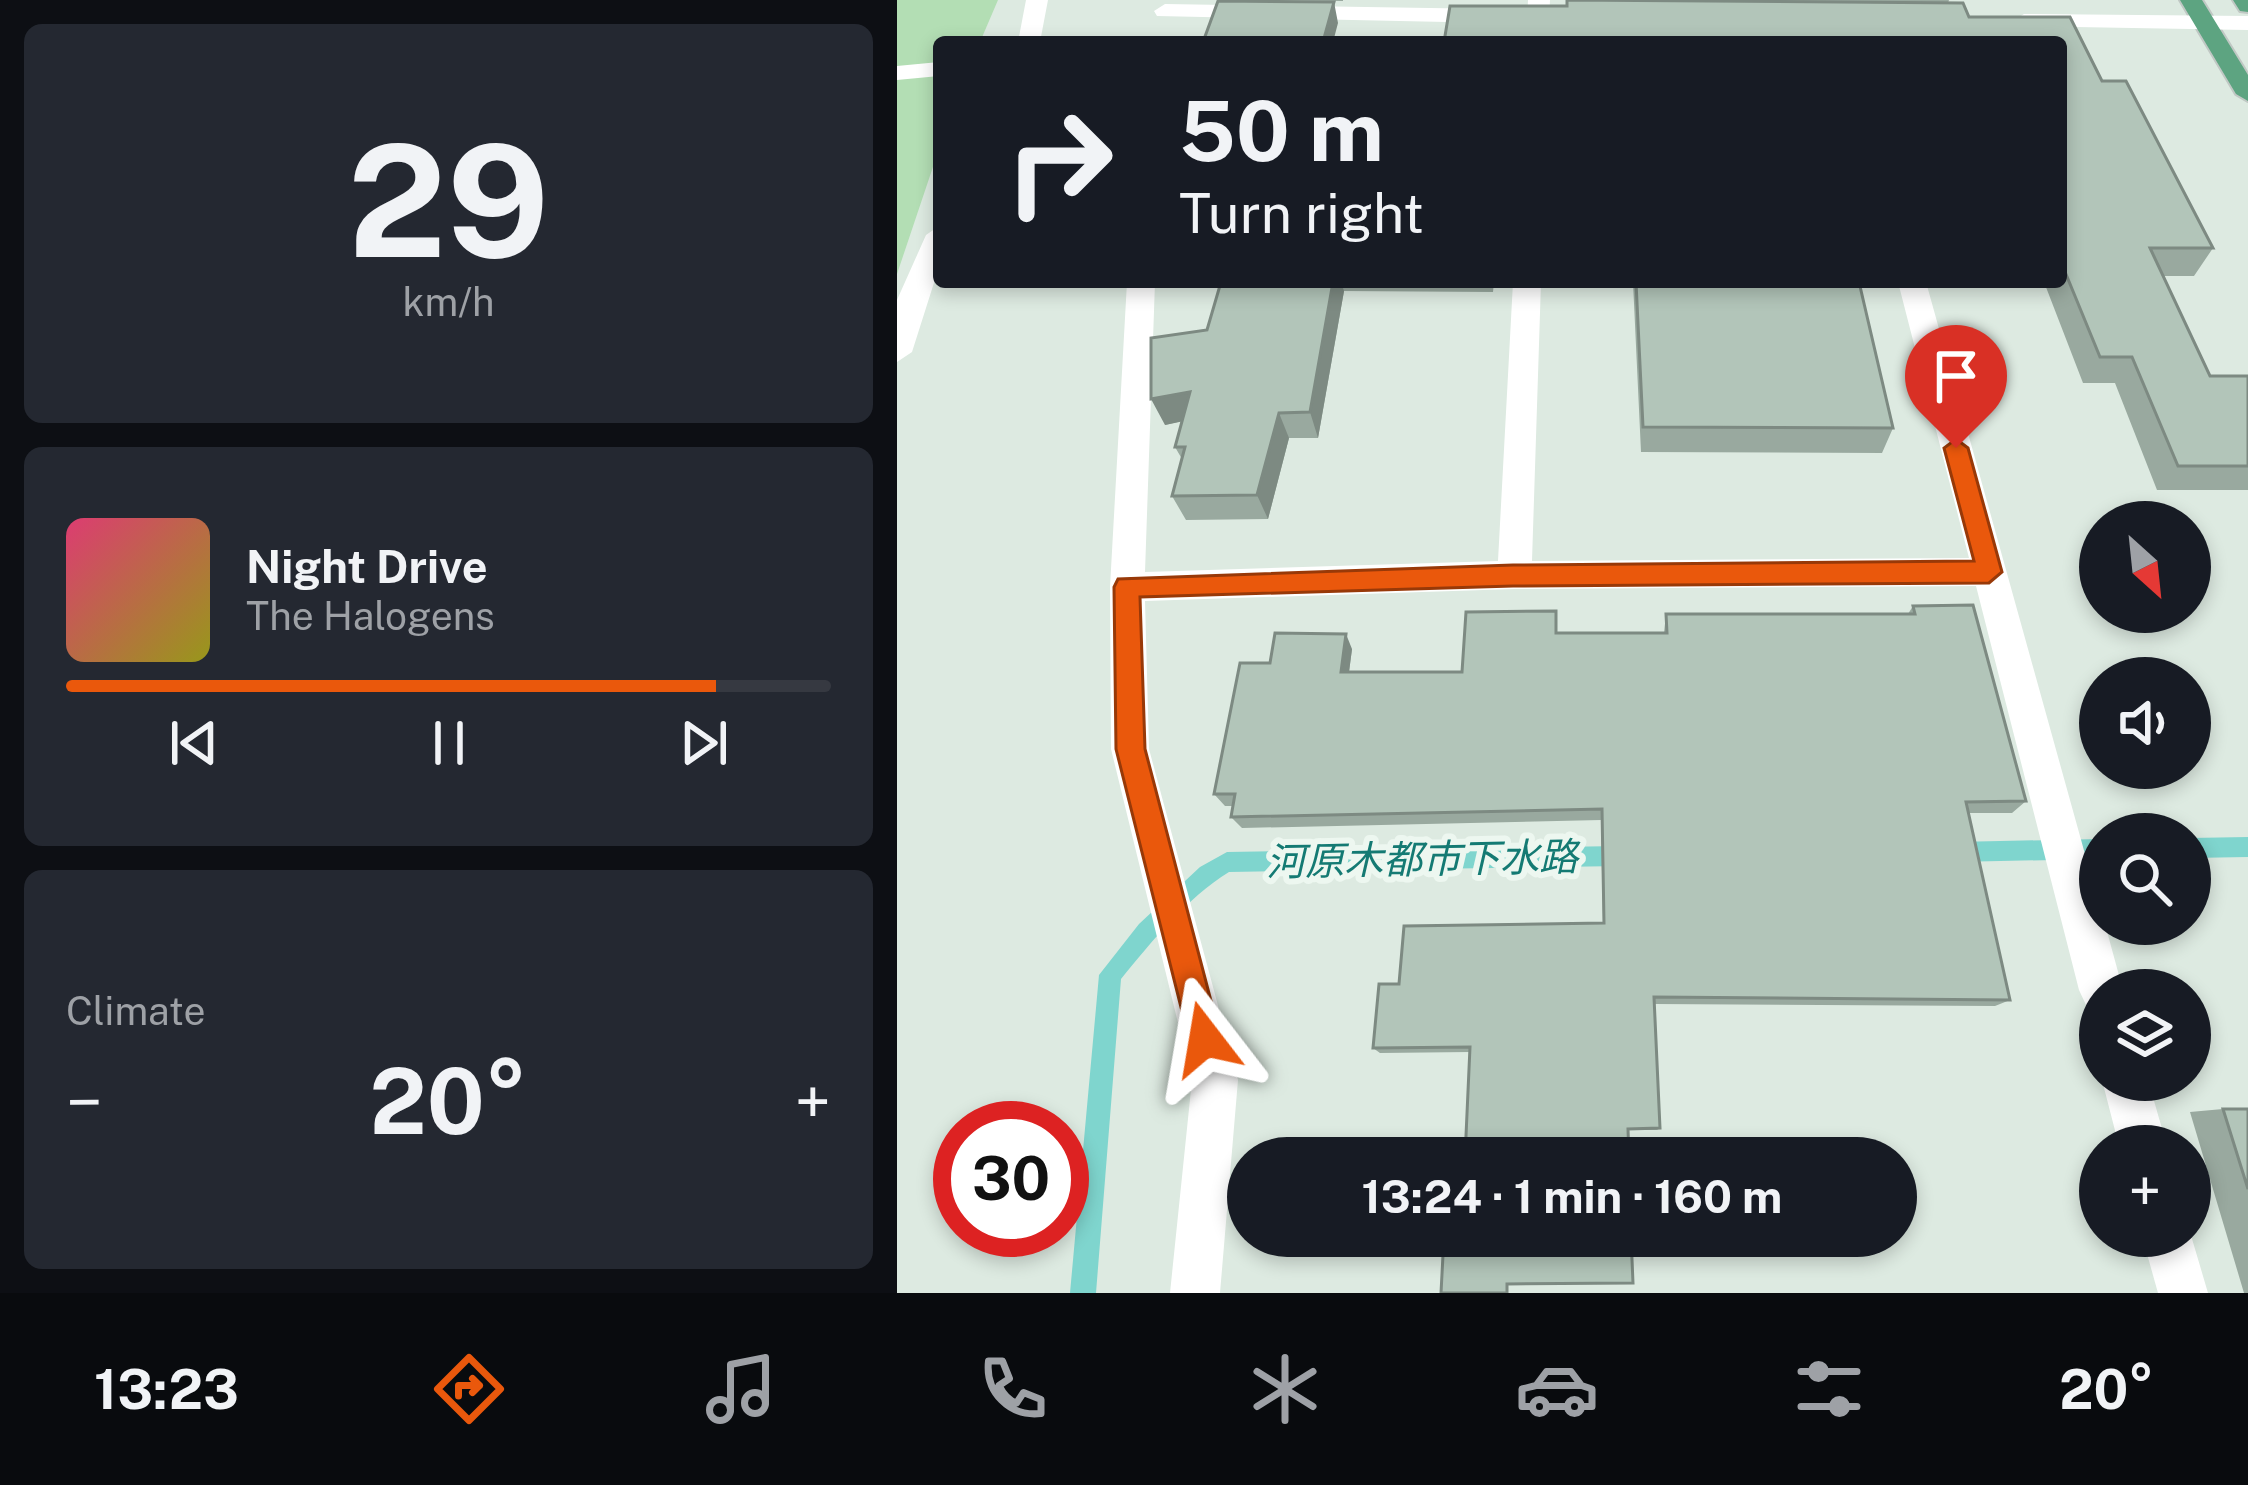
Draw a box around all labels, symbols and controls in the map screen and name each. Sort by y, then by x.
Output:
text: 50 m [1179,81,1384,180]
icon: right [981,84,1137,240]
text: 29 [348,109,549,292]
text: Turn right [1179,182,1424,245]
text: km/h [403,279,494,325]
pin [1905,325,2007,448]
icon: arrive [1923,343,1989,409]
north arrow [2079,501,2211,633]
map controls [2079,501,2211,1257]
text: Night Drive [246,540,488,593]
text: The Halogens [246,593,495,639]
button: sound [2079,657,2211,789]
icon: previous [161,710,227,776]
icon: pause [416,710,482,776]
icon: next [671,710,737,776]
button: search [2079,813,2211,945]
water label: 河原木都市下水路 [1266,833,1581,885]
button: layers [2079,969,2211,1101]
position arrow [1142,976,1268,1102]
text: Climate [66,988,206,1034]
text: 20° [370,1048,527,1154]
text: − [66,1063,103,1141]
text: + [794,1063,831,1141]
speed limit sign: 30 [933,1101,1089,1257]
button: + [2079,1125,2211,1257]
text: 13:24 · 1 min · 160 m [1362,1170,1782,1223]
icon: directions [427,1347,511,1431]
icon: music [699,1347,783,1431]
icon: phone [971,1347,1055,1431]
icon: climate [1243,1347,1327,1431]
icon: car [1515,1347,1599,1431]
icon: filters [1787,1347,1871,1431]
text: 13:23 [94,1358,239,1421]
text: 20° [2059,1358,2154,1421]

